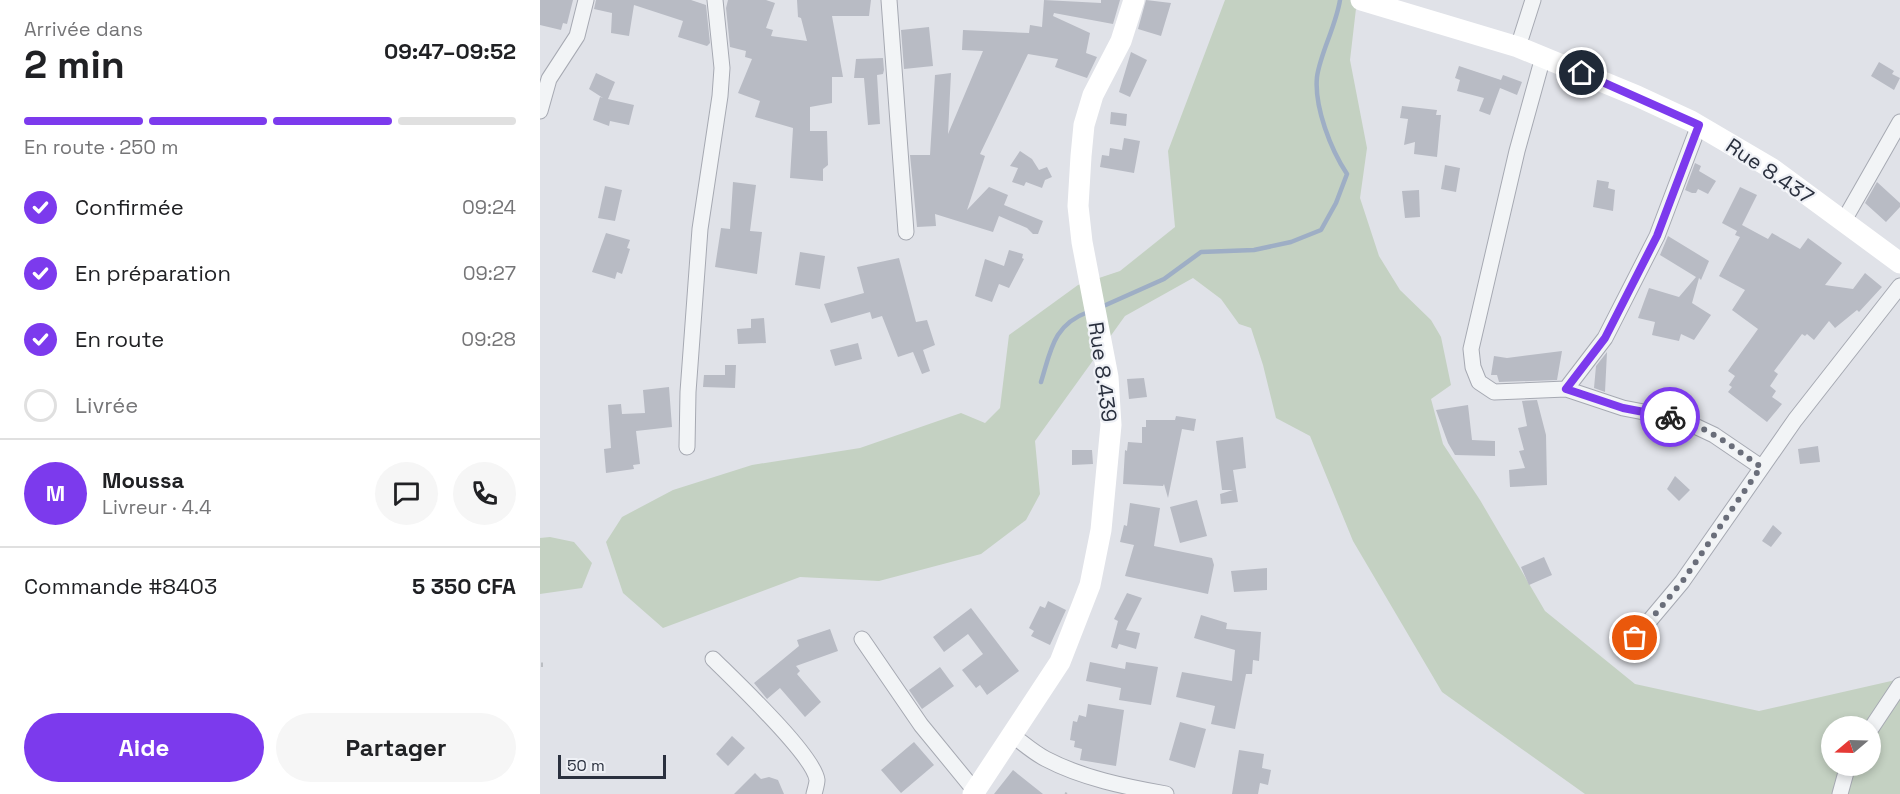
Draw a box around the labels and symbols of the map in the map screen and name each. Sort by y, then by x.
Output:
pin [1556,47,1607,98]
street label: Rue 8.437 [1721,132,1819,210]
street label: Rue 8.439 [1083,320,1123,424]
courier [1640,387,1700,447]
pin [1609,612,1660,663]
north arrow [1821,716,1881,776]
scale bar [558,752,666,780]

